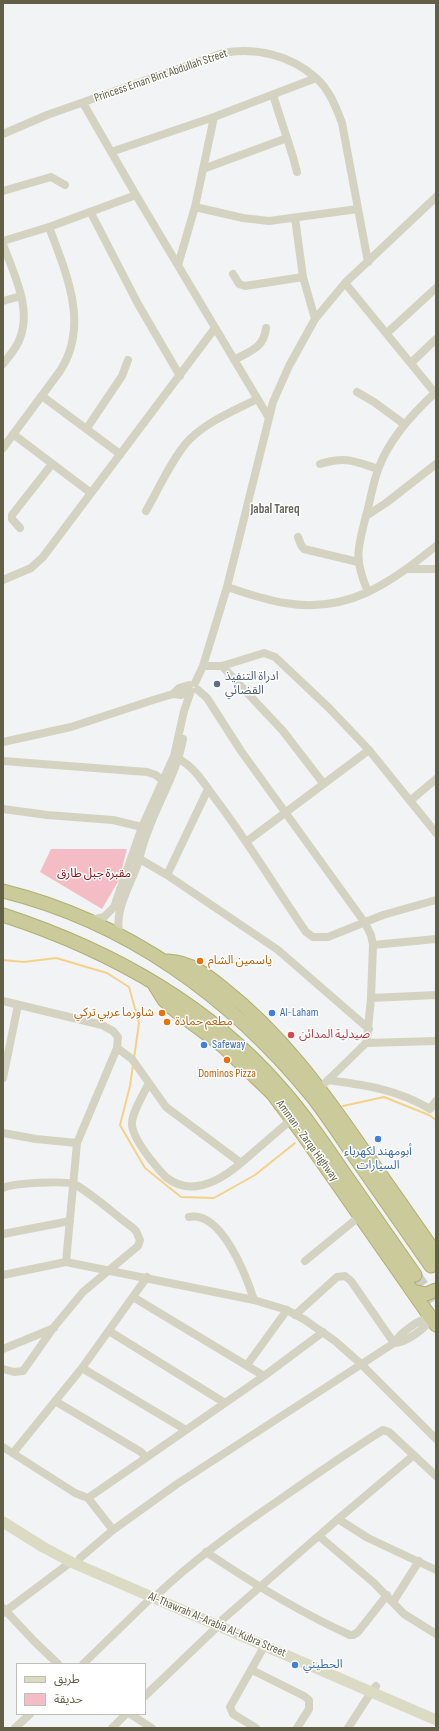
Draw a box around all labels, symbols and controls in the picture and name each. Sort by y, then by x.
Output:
street label: Princess Eman Bint Abdullah Street [92,46,230,106]
district label: Jabal Tareq [250,502,300,518]
place label: ادراة التنفيذ القضائي [225,670,279,698]
marker: ادراة التنفيذ القضائي [212,679,222,689]
park label: مقبرة جبل طارق [57,867,131,881]
place label: ياسمين الشام [208,954,272,968]
marker: ياسمين الشام [195,956,205,966]
place label: شاورما عربي تركي [74,1006,154,1020]
place label: Al-Laham [280,1006,318,1020]
marker: شاورما عربي تركي [157,1008,167,1018]
marker: Al-Laham [267,1008,277,1018]
place label: مطعم حمادة [175,1015,233,1029]
marker: مطعم حمادة [162,1017,172,1027]
place label: صيدلية المدائن [299,1028,370,1042]
marker: صيدلية المدائن [286,1030,296,1040]
place label: Safeway [212,1038,245,1052]
marker: Safeway [199,1040,209,1050]
marker: Dominos Pizza [222,1055,232,1065]
place label: Dominos Pizza [198,1067,256,1081]
street label: Amman - Zarqa Highway [273,1098,341,1184]
marker: أبومهند لكهرباء السيارات [373,1134,383,1144]
place label: أبومهند لكهرباء السيارات [344,1145,412,1173]
street label: Al-Thawrah Al-Arabia Al-Kubra Street [146,1589,288,1661]
place label: الحطيني [303,1658,343,1672]
marker: الحطيني [290,1660,300,1670]
legend [16,1663,146,1715]
text: طريق [54,1672,80,1687]
text: حديقة [54,1692,83,1707]

